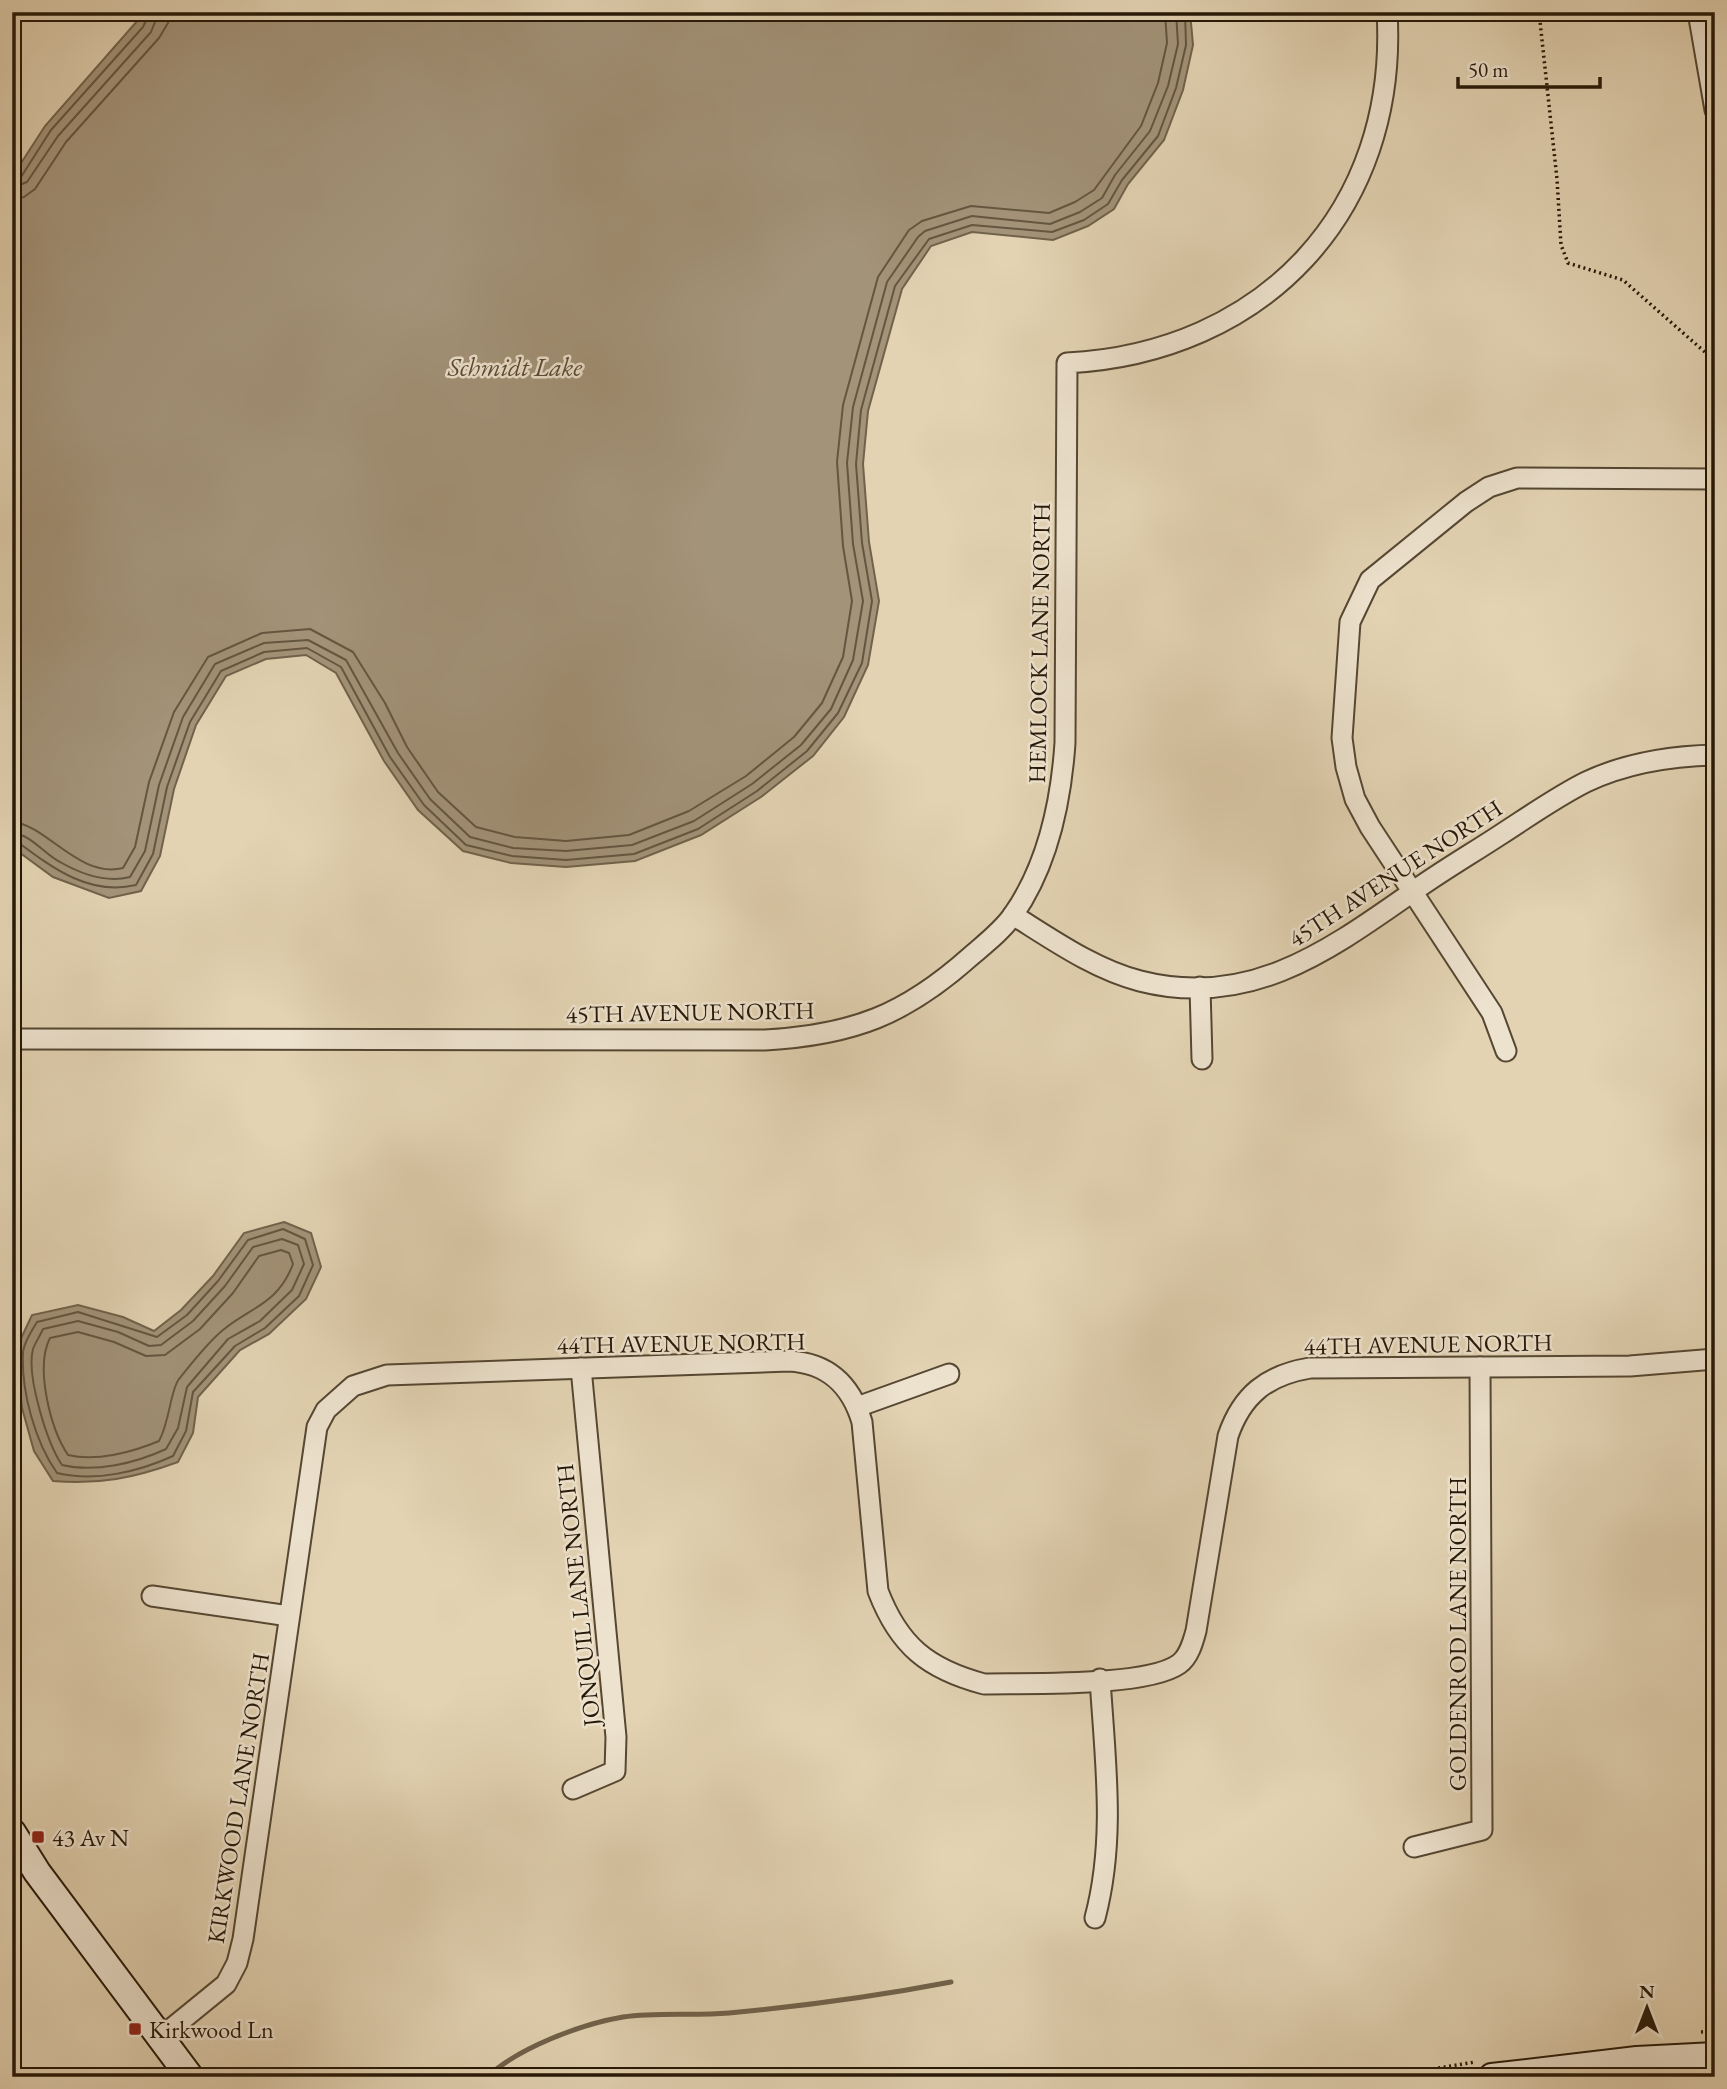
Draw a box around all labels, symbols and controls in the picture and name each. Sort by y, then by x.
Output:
scale bar [1458,46,1599,90]
text: 50 m [1468,56,1509,83]
water label: Schmidt Lake [447,350,583,384]
street label: HEMLOCK LANE NORTH [1021,502,1057,784]
street label: 45TH AVENUE NORTH [1282,792,1508,954]
street label: 45TH AVENUE NORTH [565,994,815,1030]
street label: 44TH AVENUE NORTH [556,1325,806,1361]
street label: 44TH AVENUE NORTH [1303,1326,1553,1362]
street label: JONQUIL LANE NORTH [549,1462,607,1730]
street label: GOLDENROD LANE NORTH [1442,1477,1473,1791]
street label: KIRKWOOD LANE NORTH [200,1650,276,1946]
place label: 43 Av N [52,1822,129,1853]
marker: 43 Av N [30,1829,46,1845]
north arrow [1612,1974,1682,2044]
text: N [1639,1979,1655,2004]
place label: Kirkwood Ln [149,2014,274,2045]
marker: Kirkwood Ln [127,2021,143,2037]

